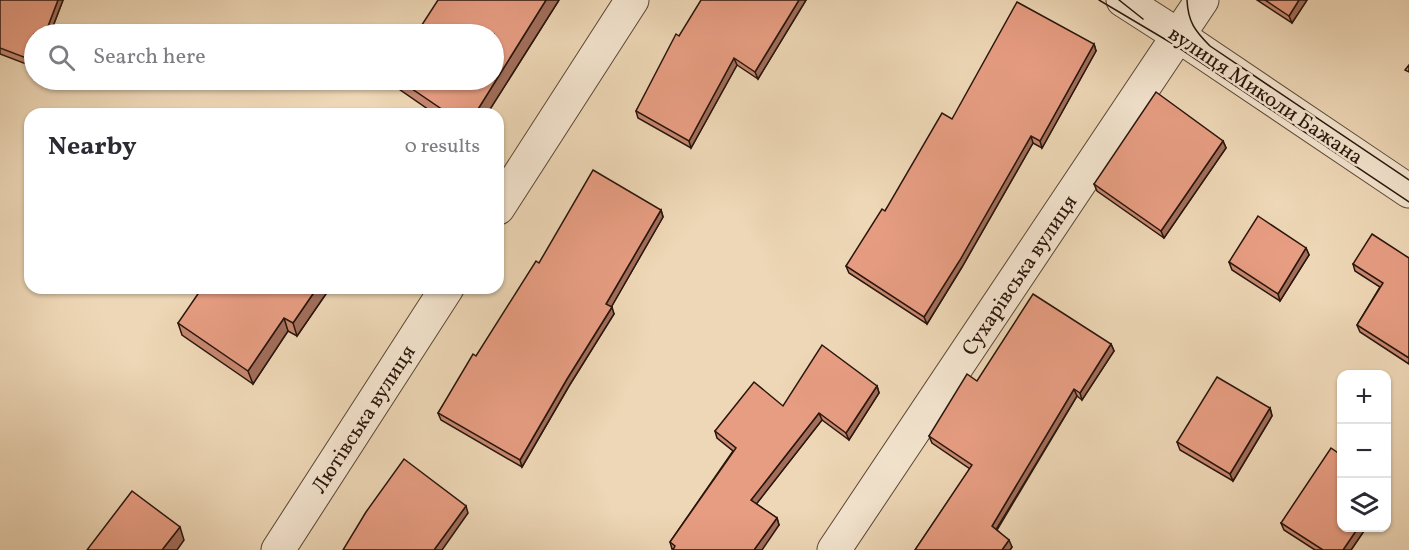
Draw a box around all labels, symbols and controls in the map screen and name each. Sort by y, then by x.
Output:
street label: вулиця Миколи Бажана [1162,20,1368,172]
search box [24,24,504,90]
icon: search [45,41,78,74]
text: Search here [93,42,206,73]
text: Nearby [48,129,137,165]
text: 0 results [405,133,480,161]
street label: Сухарівська вулиця [956,190,1085,362]
street label: Лютівська вулиця [305,340,423,500]
map controls [1337,370,1391,532]
button: + [1337,370,1391,424]
button: − [1337,424,1391,478]
button: layers [1337,478,1391,532]

